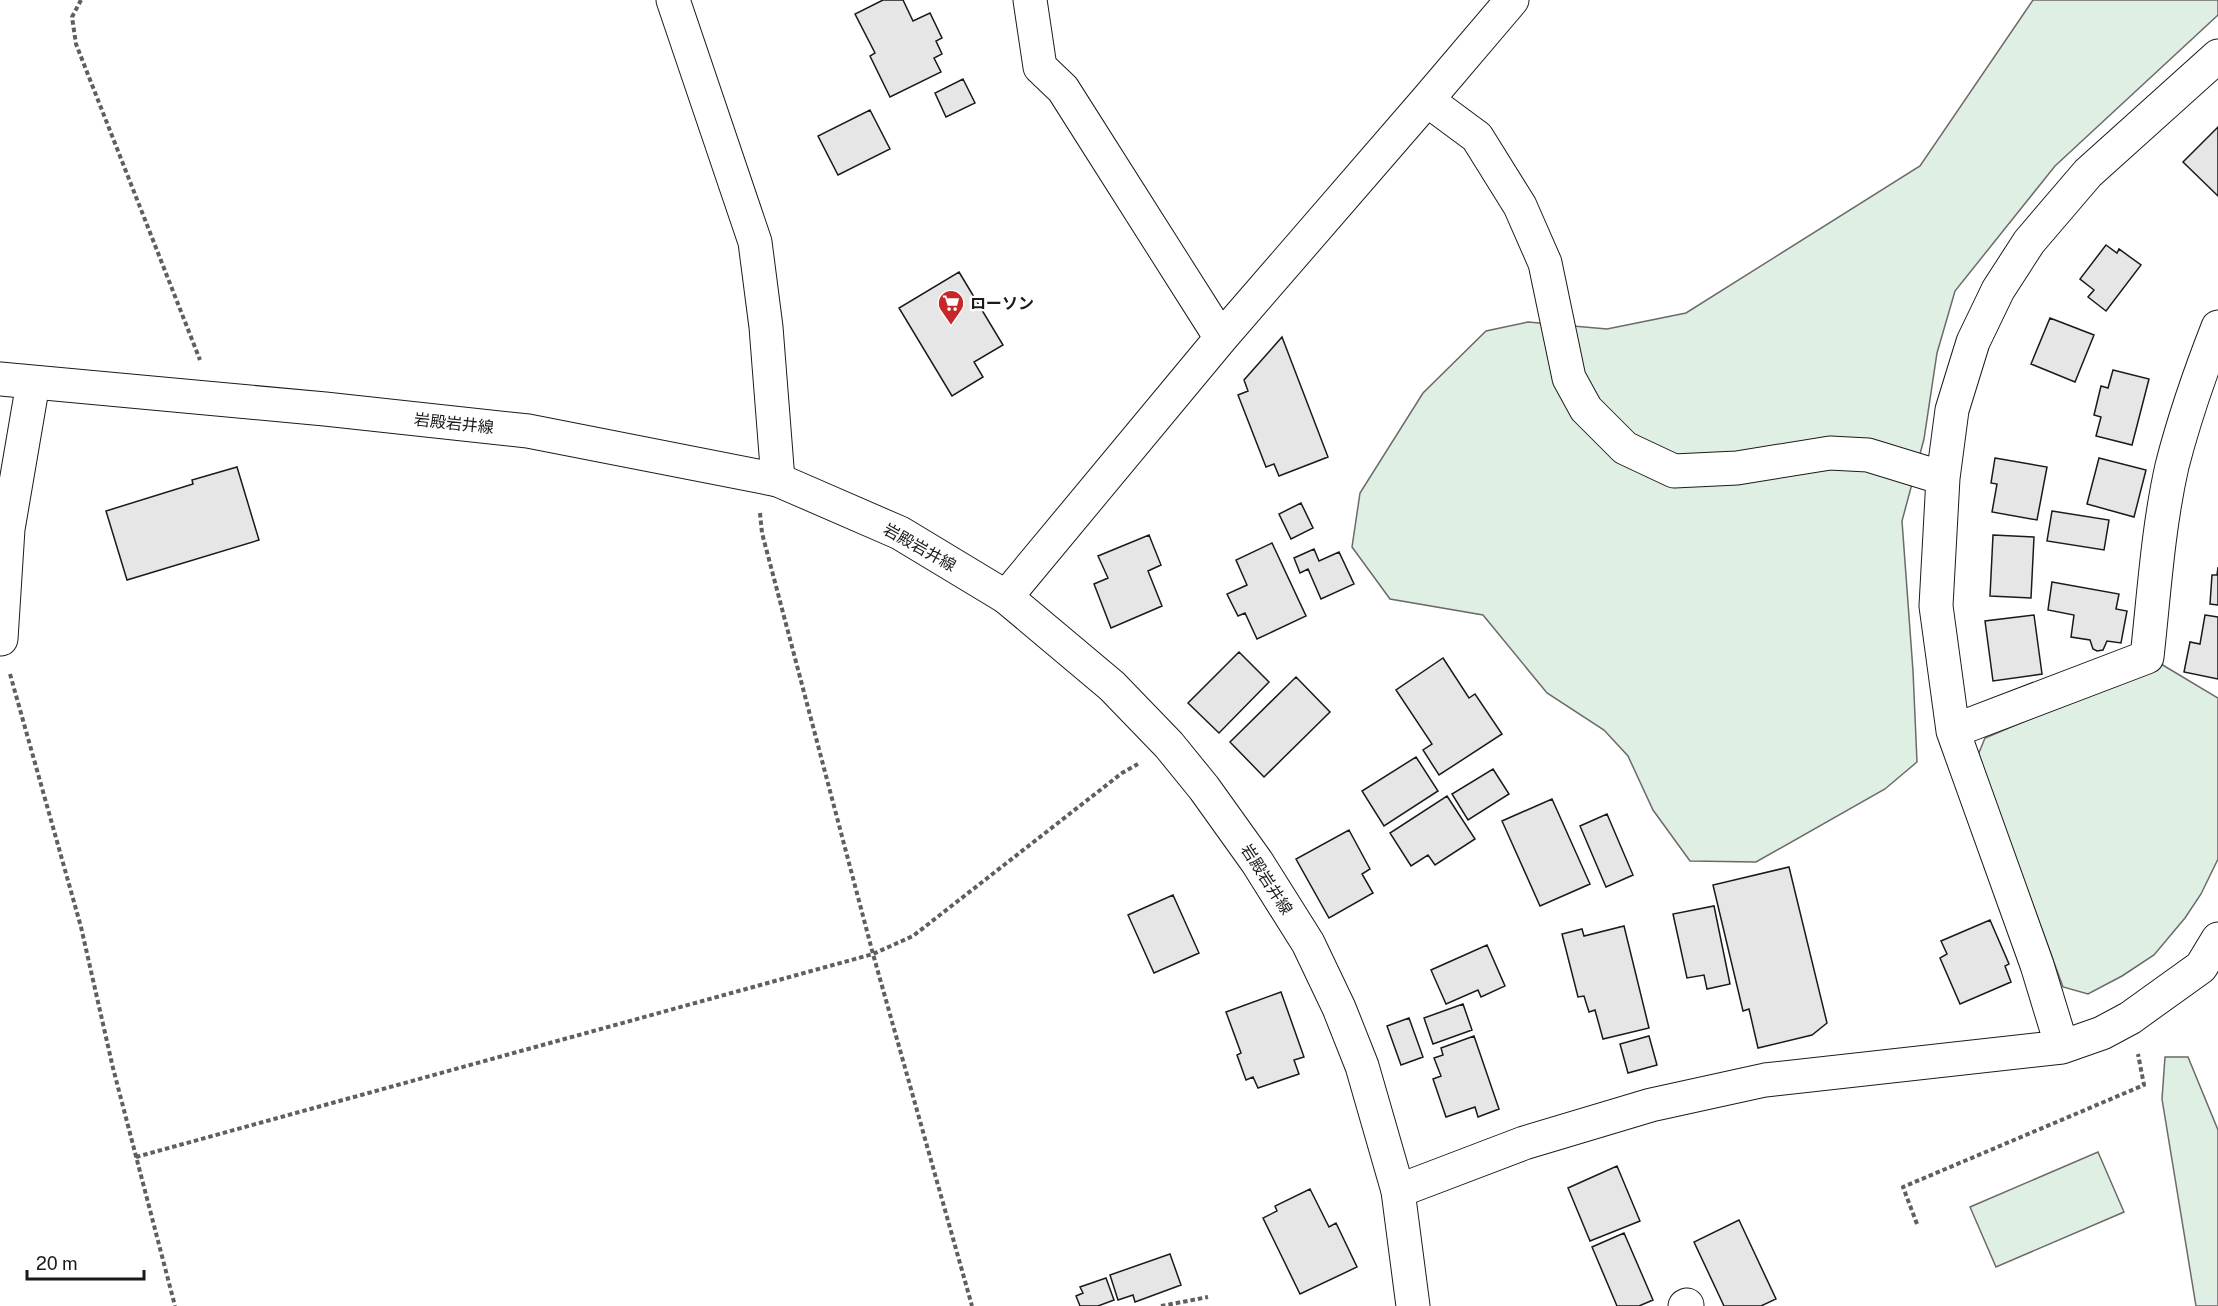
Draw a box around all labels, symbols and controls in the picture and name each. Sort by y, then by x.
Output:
supermarket icon: ローソン [936,288,966,326]
place label: ローソン [970,294,1034,313]
street label: 岩殿岩井線 [413,410,495,437]
street label: 岩殿岩井線 [880,520,959,575]
street label: 岩殿岩井線 [1237,841,1296,918]
scale bar [27,1243,144,1281]
text: 20 m [36,1253,78,1274]

